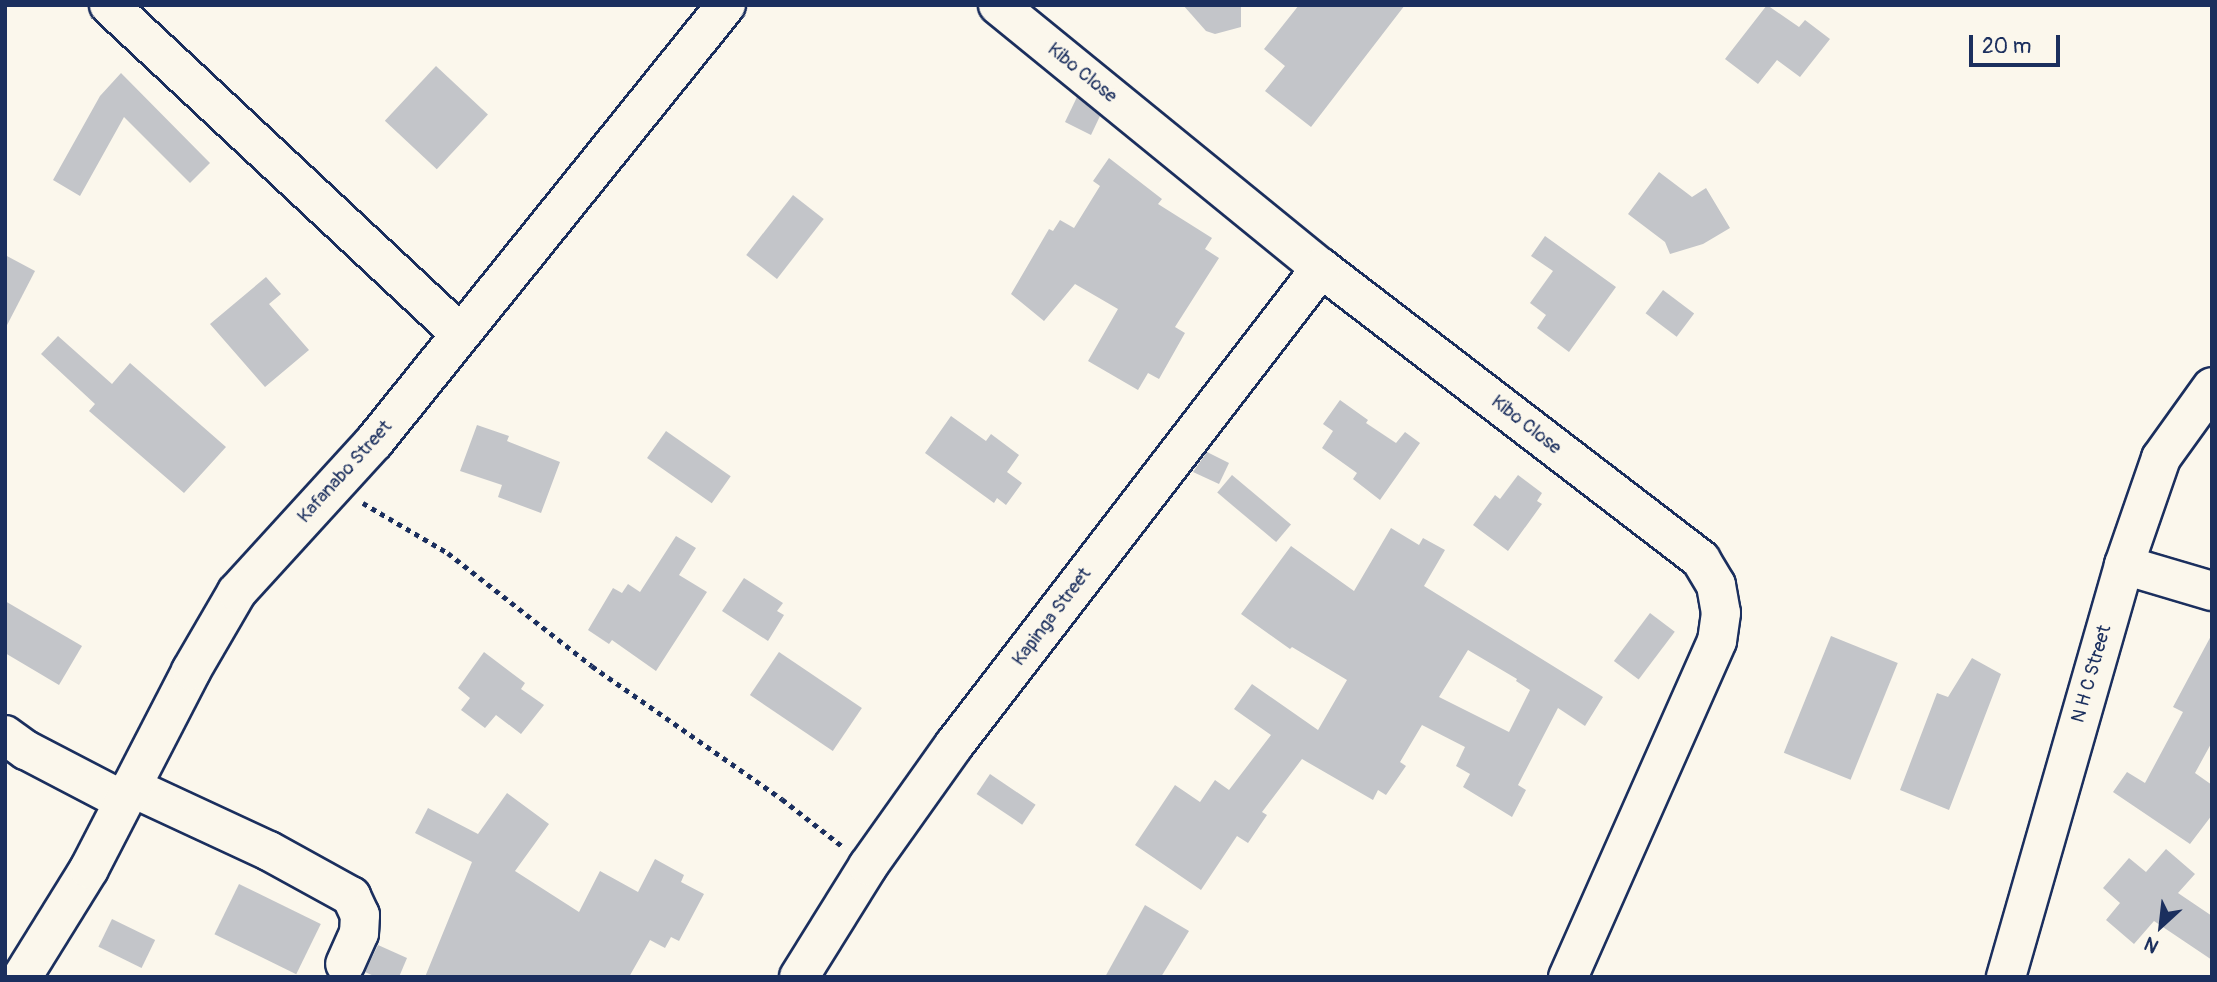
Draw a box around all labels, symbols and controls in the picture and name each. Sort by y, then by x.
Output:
scale bar [1972,21,2063,65]
text: 20 m [1982,33,2031,60]
street label: Kibo Close [1043,38,1121,108]
street label: Kibo Close [1486,391,1566,459]
street label: Kafanabo Street [293,416,397,528]
street label: Kapinga Street [1008,563,1096,671]
street label: N H C Street [2067,623,2117,725]
north arrow [2126,891,2196,961]
text: N [2140,931,2163,958]

